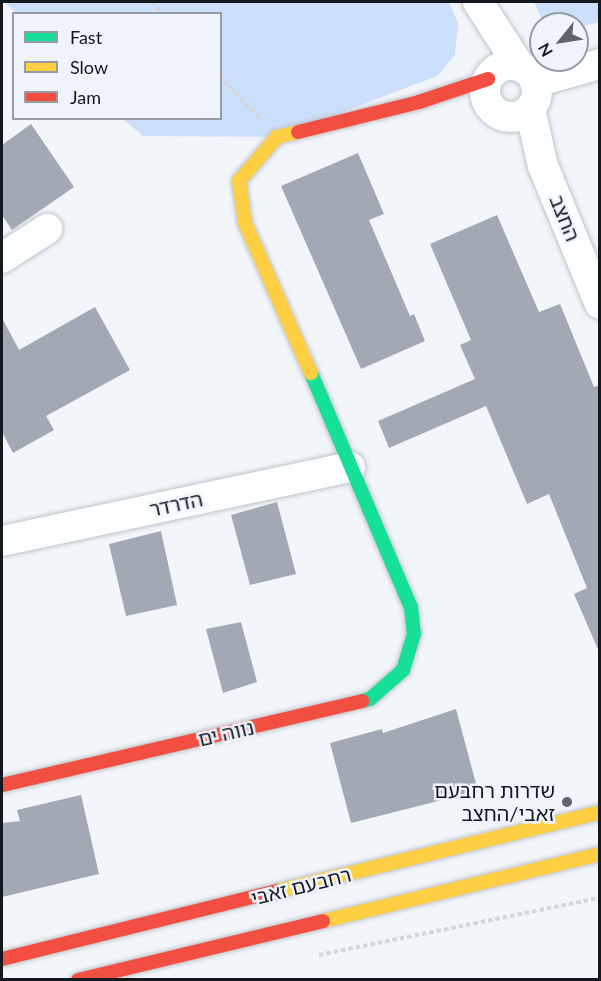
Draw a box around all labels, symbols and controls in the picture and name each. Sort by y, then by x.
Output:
legend [12,12,222,120]
north arrow [529,12,589,72]
text: Fast [70,26,102,48]
text: N [533,40,556,60]
text: Slow [70,56,108,78]
text: Jam [70,86,101,108]
street label: החצב [545,191,585,245]
street label: הדרדר [147,487,205,521]
street label: נווה ים [196,715,256,751]
place label: שדרות רחבעם זאבי/החצב [434,778,555,825]
marker: שדרות רחבעם זאבי/החצב [560,795,574,809]
street label: רחבעם זאבי [248,862,354,910]

